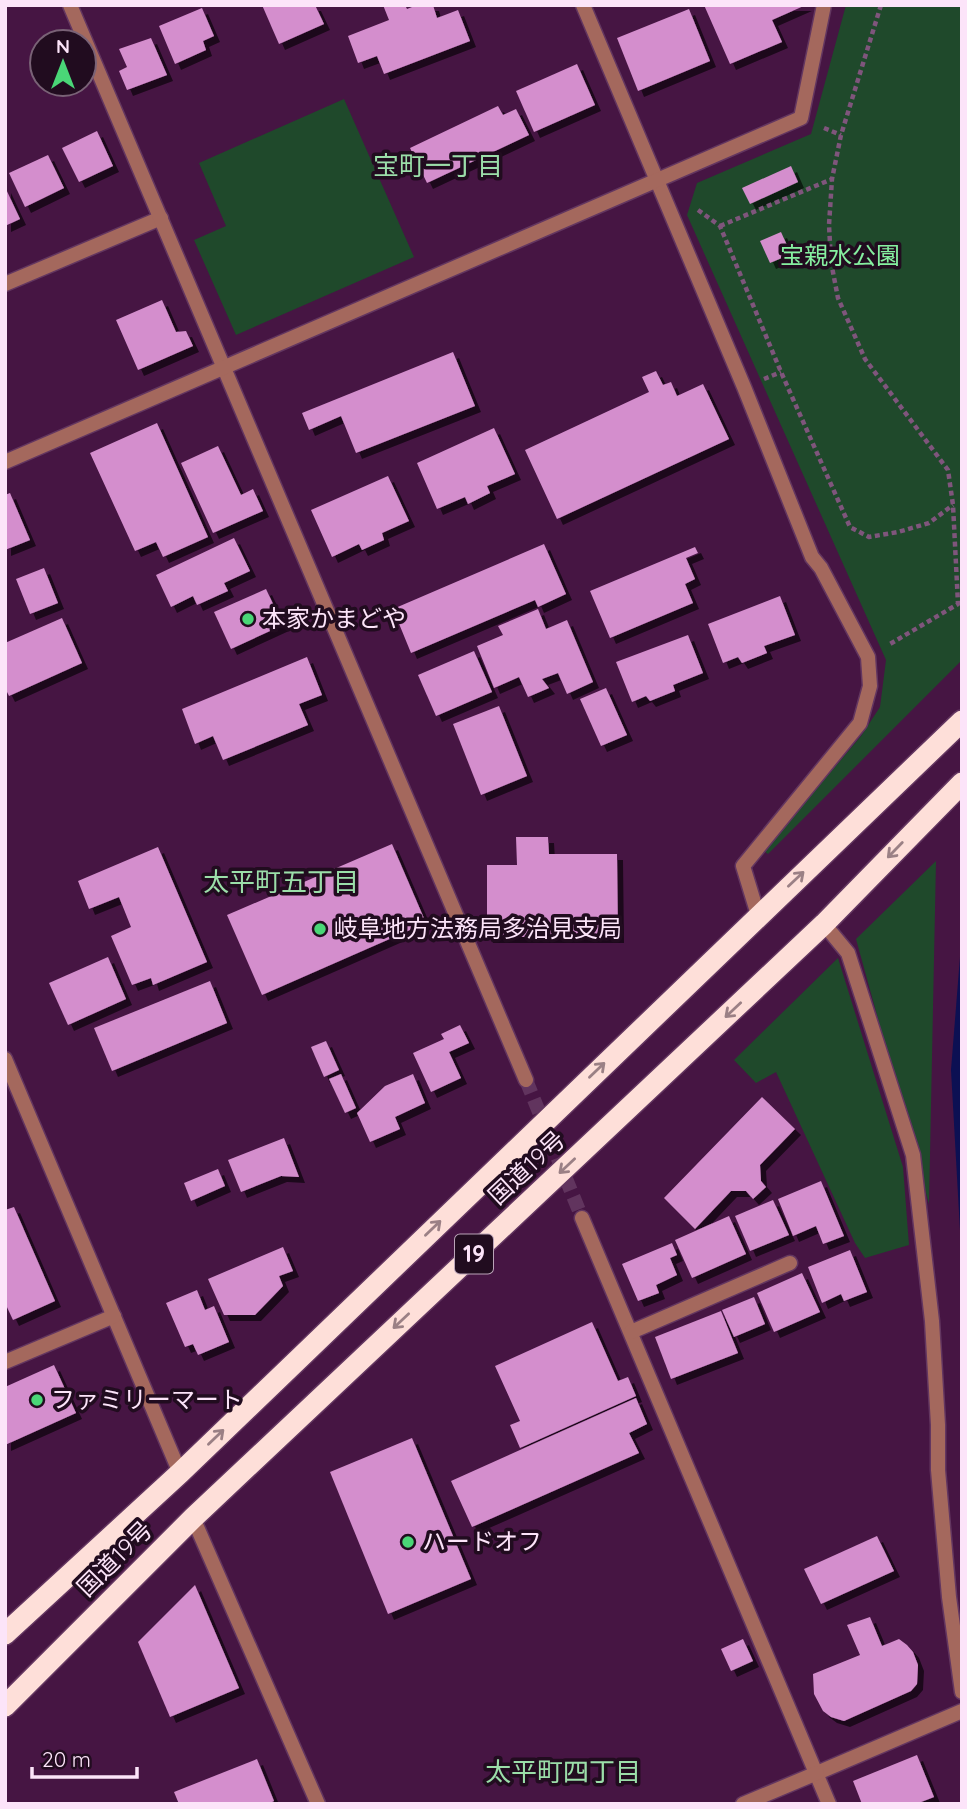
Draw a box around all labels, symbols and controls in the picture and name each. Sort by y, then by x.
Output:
north arrow [28,28,98,98]
text: N [56,34,70,58]
district label: 宝町一丁目 [373,149,503,182]
park label: 宝親水公園 [780,240,900,270]
place label: 本家かまどや [262,603,406,633]
marker: 本家かまどや [240,611,256,627]
one-way arrow [887,842,904,859]
district label: 太平町五丁目 [203,865,359,898]
one-way arrow [787,870,804,887]
place label: 岐阜地方法務局多治見支局 [334,913,622,943]
marker: 岐阜地方法務局多治見支局 [312,921,328,937]
one-way arrow [724,1002,742,1018]
one-way arrow [588,1062,605,1079]
street label: 国道19号 [482,1124,571,1210]
one-way arrow [559,1157,576,1174]
one-way arrow [424,1220,441,1237]
road number: 19 [455,1234,493,1274]
one-way arrow [393,1313,410,1330]
place label: ファミリーマート [51,1384,243,1414]
marker: ファミリーマート [29,1392,45,1408]
one-way arrow [208,1429,225,1446]
street label: 国道19号 [70,1514,158,1602]
place label: ハードオフ [422,1526,542,1556]
marker: ハードオフ [400,1534,416,1550]
scale bar [32,1736,136,1780]
text: 20 m [42,1746,91,1772]
district label: 太平町四丁目 [485,1755,641,1788]

